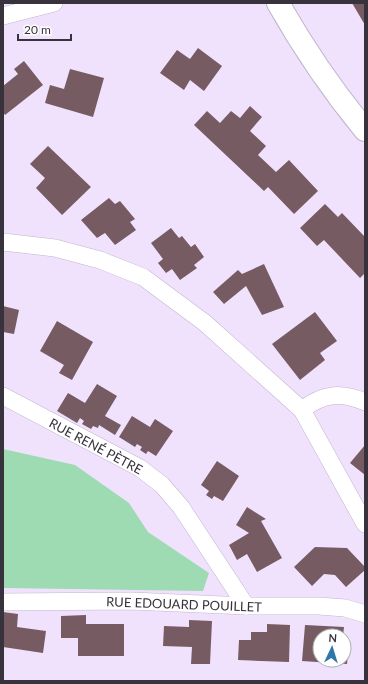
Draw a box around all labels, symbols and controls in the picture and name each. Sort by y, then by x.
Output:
scale bar [18,16,71,42]
text: 20 m [24,22,51,37]
street label: RUE RENÉ PÈTRE [47,415,145,477]
street label: RUE EDOUARD POUILLET [106,593,262,615]
north arrow [312,628,352,668]
text: N [328,631,337,644]

